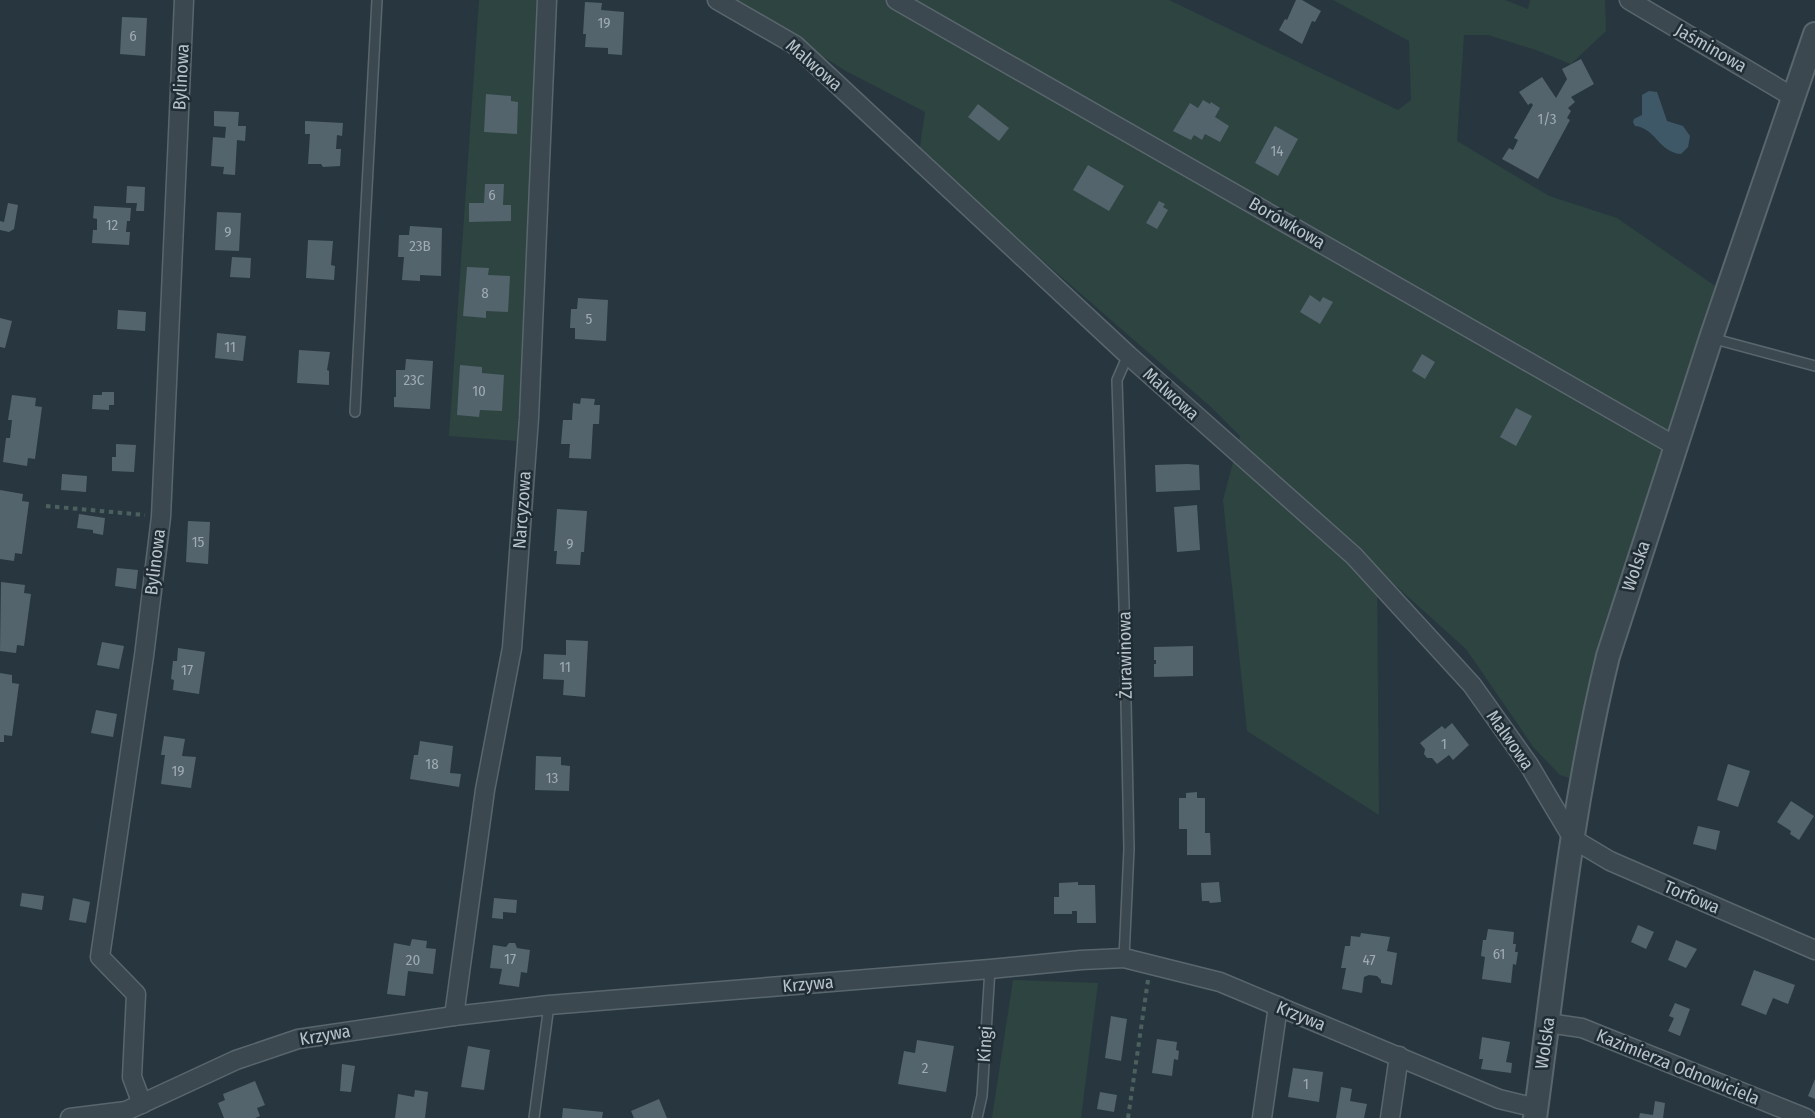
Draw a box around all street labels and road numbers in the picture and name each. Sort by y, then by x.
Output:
street label: Jaśminowa [1671,19,1751,77]
street label: Malwowa [781,34,847,96]
street label: Bylinowa [168,43,194,111]
street label: Borówkowa [1245,192,1329,254]
street label: Malwowa [1138,363,1204,425]
street label: Narcyzowa [508,470,536,550]
street label: Bylinowa [140,527,170,596]
street label: Wolska [1617,538,1655,594]
street label: Żurawinowa [1113,611,1137,699]
street label: Malwowa [1482,706,1539,774]
street label: Torfowa [1661,875,1723,919]
street label: Krzywa [782,971,835,997]
street label: Krzywa [1273,996,1329,1036]
street label: Wolska [1530,1015,1560,1070]
street label: Krzywa [298,1020,352,1050]
street label: Kazimierza Odnowiciela [1593,1024,1763,1110]
street label: Kingi [973,1025,997,1063]

